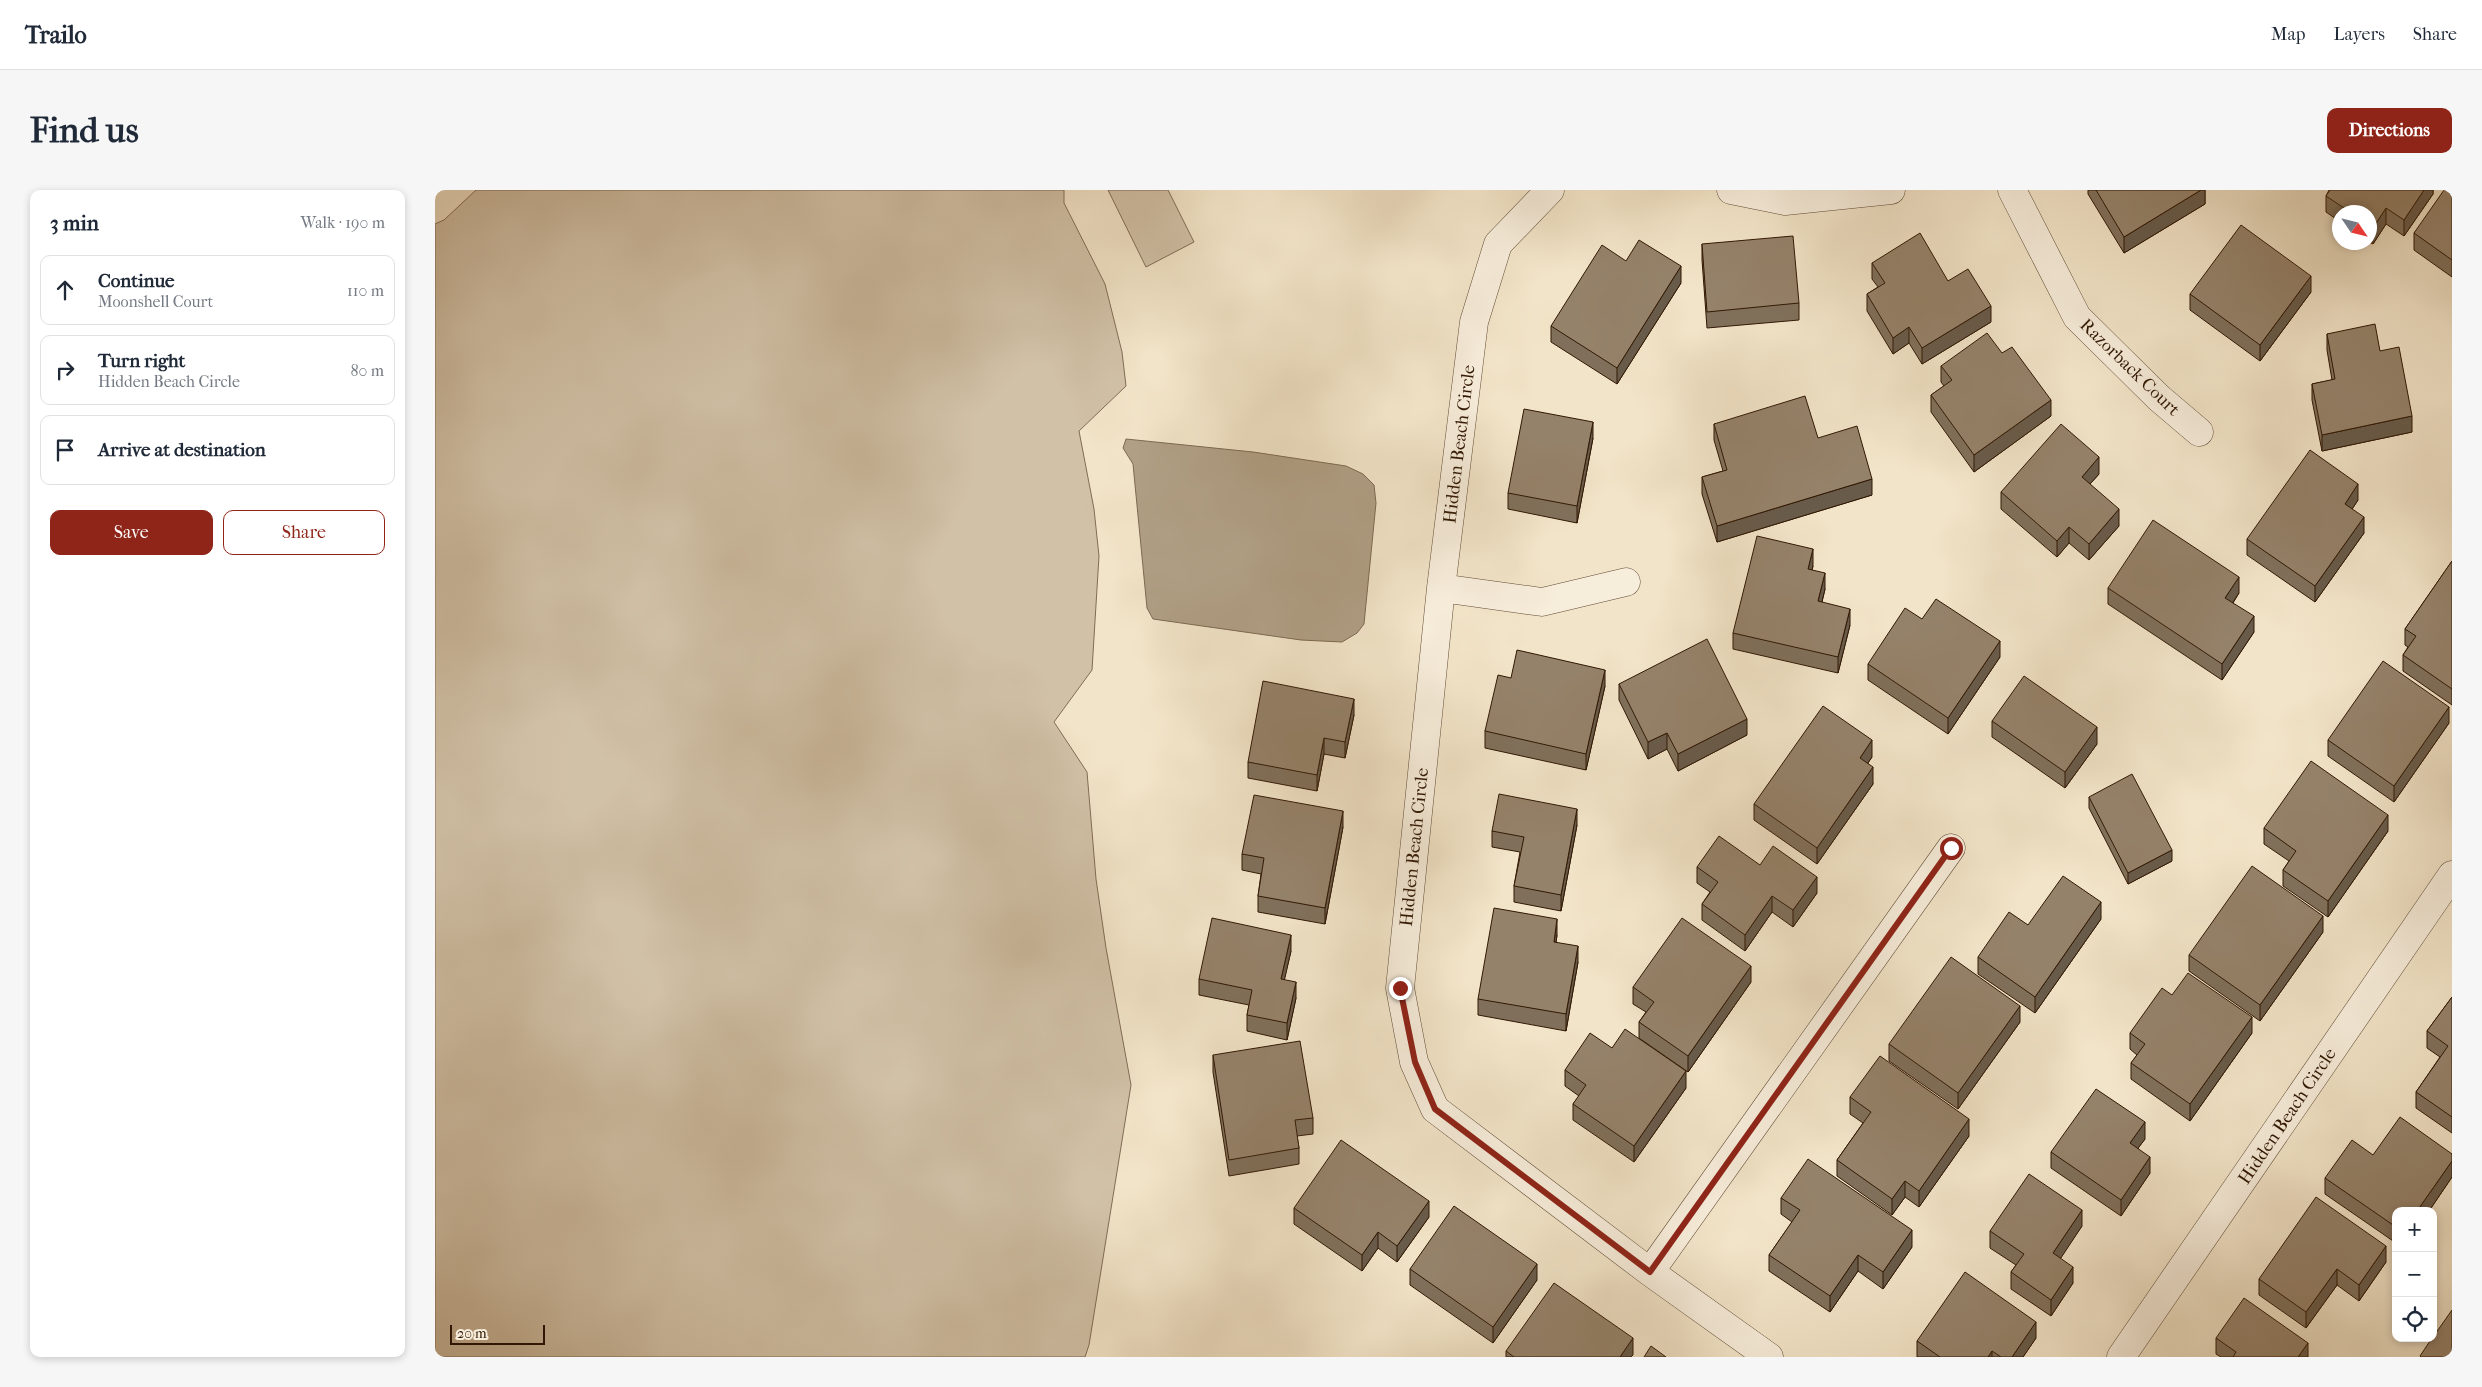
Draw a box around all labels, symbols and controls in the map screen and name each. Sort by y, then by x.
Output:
text: Trailo [25,21,87,49]
text: Map [2271,24,2305,45]
text: Layers [2333,24,2385,45]
text: Share [2413,24,2457,45]
button: Directions [2327,108,2452,153]
text: Find us [30,110,139,151]
north arrow [2332,205,2377,250]
text: 3 min [50,211,99,235]
text: Walk · 190 m [301,213,385,232]
text: Continue [98,270,174,292]
icon: ahead [51,276,79,304]
text: 110 m [347,281,384,300]
text: Moonshell Court [98,292,213,311]
street label: Razorback Court [2075,314,2184,421]
text: Turn right [98,350,185,372]
icon: right [51,356,79,384]
text: 80 m [350,361,384,380]
street label: Hidden Beach Circle [1439,364,1480,525]
text: Hidden Beach Circle [98,372,240,391]
icon: arrive [51,436,79,464]
text: Arrive at destination [98,439,266,461]
button: Save [50,510,213,555]
button: Share [223,510,385,555]
street label: Hidden Beach Circle [1396,767,1433,927]
route start [1940,837,1963,860]
route end [1389,977,1412,1000]
street label: Hidden Beach Circle [2234,1044,2341,1188]
map controls [2392,1207,2437,1342]
button: + [2392,1207,2437,1252]
button: − [2392,1252,2437,1297]
button: locate [2392,1297,2437,1342]
scale bar [450,1322,545,1345]
text: 20 m [457,1325,487,1342]

